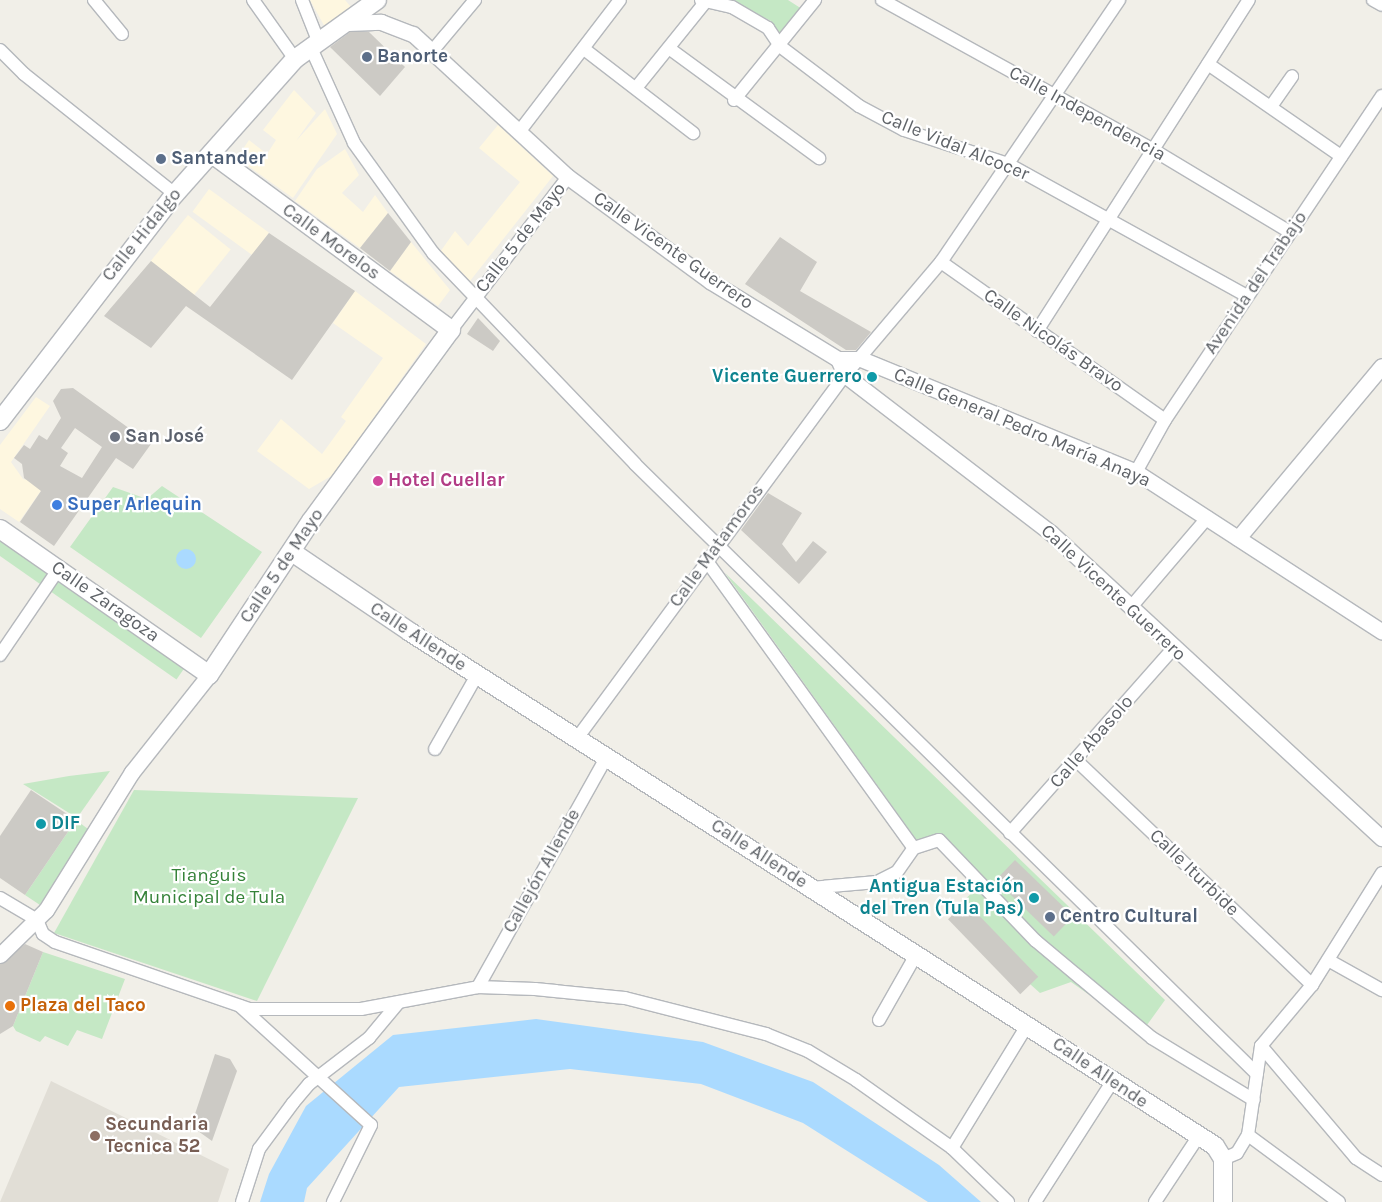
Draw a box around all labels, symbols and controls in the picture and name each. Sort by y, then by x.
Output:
place label: Banorte [377,46,448,68]
marker: Banorte [361,51,373,63]
street label: Calle Independencia [1005,61,1169,167]
street label: Calle Vidal Alcocer [878,106,1032,186]
place label: Santander [171,148,266,170]
marker: Santander [155,153,167,165]
street label: Calle 5 de Mayo [471,178,571,298]
street label: Calle Hidalgo [97,184,187,286]
street label: Calle Vicente Guerrero [589,187,757,315]
street label: Calle Morelos [277,199,385,285]
street label: Avenida del Trabajo [1200,207,1312,359]
street label: Calle Nicolás Bravo [979,284,1127,398]
street label: Calle General Pedro María Anaya [890,363,1154,493]
place label: Vicente Guerrero [712,366,862,388]
marker: Vicente Guerrero [866,371,878,383]
place label: San José [125,426,204,448]
marker: San José [109,431,121,443]
place label: Hotel Cuellar [388,470,504,492]
marker: Hotel Cuellar [372,475,384,487]
street label: Calle Matamoros [665,480,769,612]
place label: Super Arlequin [67,494,202,516]
marker: Super Arlequin [51,499,63,511]
street label: Calle 5 de Mayo [235,504,329,628]
street label: Calle Vicente Guerrero [1036,520,1190,666]
street label: Calle Zaragoza [47,556,163,648]
street label: Calle Allende [365,597,471,677]
street label: Calle Abasolo [1045,691,1139,793]
street label: Callejón Allende [498,805,586,937]
place label: DIF [51,813,80,835]
street label: Calle Allende [706,814,812,894]
marker: DIF [35,818,47,830]
street label: Calle Iturbide [1144,825,1244,921]
park label: Tianguis Municipal de Tula [133,865,285,909]
place label: Antigua Estación del Tren (Tula Pas) [860,876,1024,920]
marker: Antigua Estación del Tren (Tula Pas) [1028,892,1040,904]
place label: Centro Cultural [1060,906,1198,928]
marker: Centro Cultural [1044,911,1056,923]
place label: Plaza del Taco [20,995,146,1017]
marker: Plaza del Taco [4,1000,16,1012]
street label: Calle Allende [1048,1033,1152,1113]
place label: Secundaria Tecnica 52 [105,1114,209,1158]
marker: Secundaria Tecnica 52 [89,1130,101,1142]

